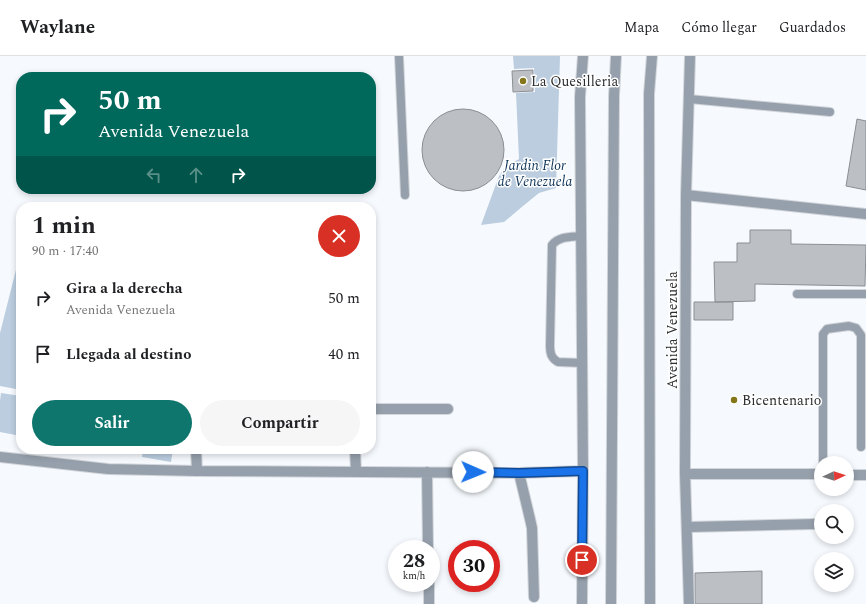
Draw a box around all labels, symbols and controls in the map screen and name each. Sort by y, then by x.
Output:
text: Waylane [20,13,95,42]
text: Mapa [624,17,659,38]
text: Cómo llegar [681,17,757,38]
text: Guardados [779,17,846,38]
place label: La Quesilleria [531,71,618,92]
marker: La Quesilleria [518,76,528,86]
text: 50 m [98,79,162,122]
icon: right [32,88,84,140]
text: Avenida Venezuela [98,118,249,145]
park label: Jardin Flor de Venezuela [498,155,572,192]
icon: left [143,164,165,186]
icon: ahead [185,164,207,186]
icon: right [227,164,249,186]
text: 1 min [32,208,96,244]
button: close [318,215,360,257]
text: 90 m · 17:40 [32,241,98,261]
street label: Avenida Venezuela [662,271,683,389]
text: Gira a la derecha [66,277,182,300]
icon: right [32,287,54,309]
text: 50 m [328,287,360,310]
text: Avenida Venezuela [66,300,175,320]
icon: arrive [32,343,54,365]
text: Llegada al destino [66,343,191,366]
text: 40 m [328,343,360,366]
place label: Bicentenario [742,390,821,411]
marker: Bicentenario [729,395,739,405]
button: Salir [32,400,192,446]
button: Compartir [200,400,360,446]
position arrow [452,451,494,493]
north arrow [814,456,854,496]
map controls [814,456,854,592]
button: search [814,504,854,544]
speed limit sign: 30 [448,540,500,592]
pin [565,543,599,577]
text: 28 [403,546,425,576]
icon: arrive [571,549,593,571]
button: layers [814,552,854,592]
text: km/h [403,568,425,584]

